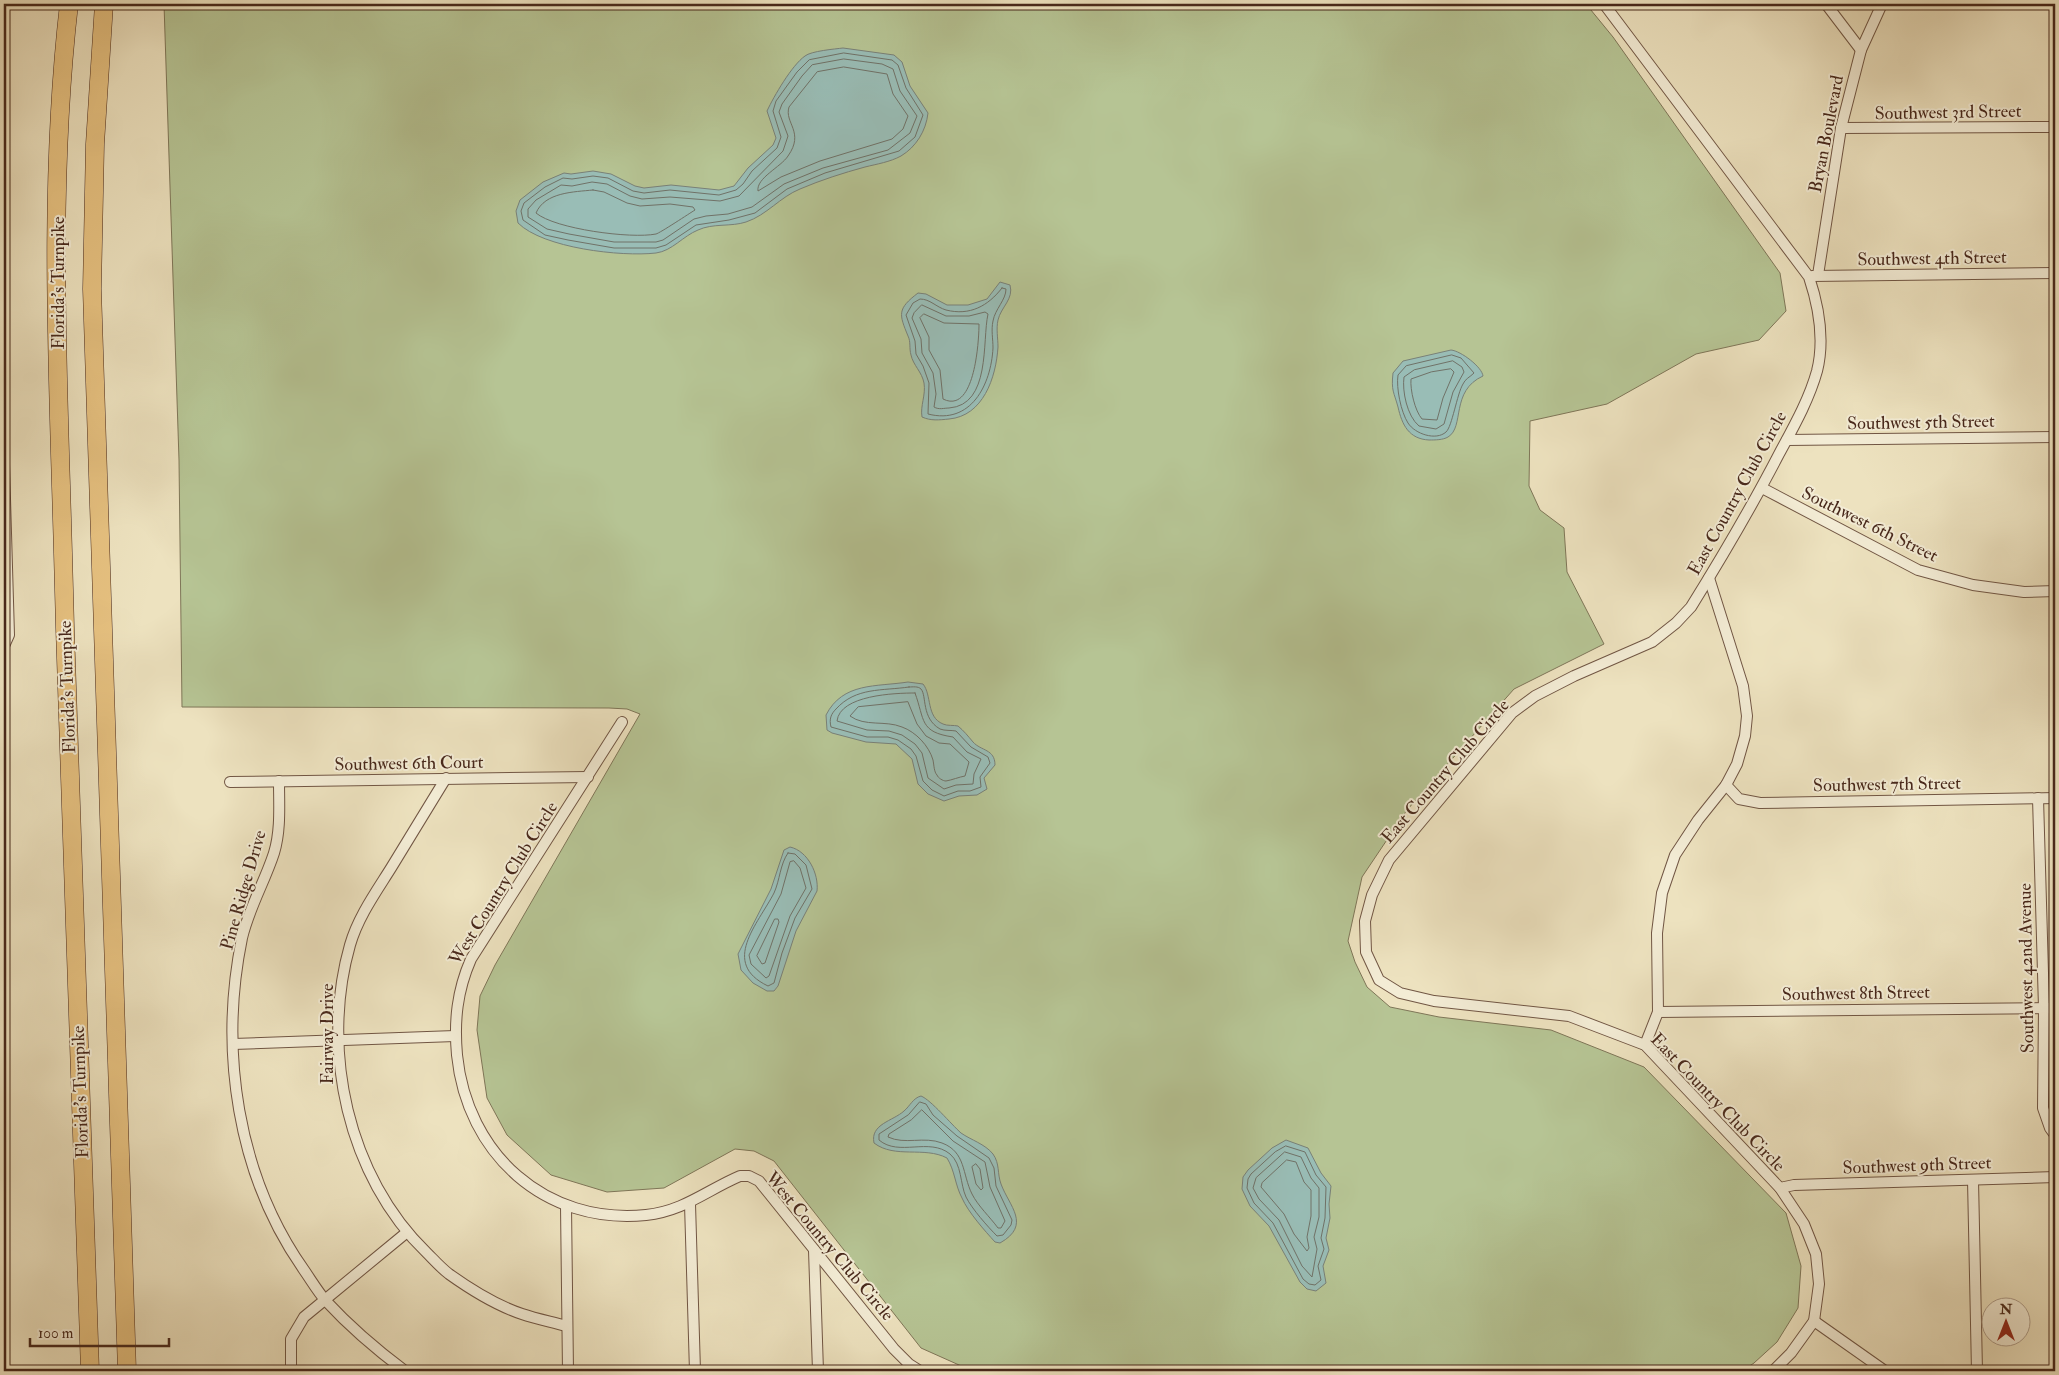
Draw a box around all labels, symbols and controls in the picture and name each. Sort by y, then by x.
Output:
street label: Bryan Boulevard [1804,73,1849,195]
street label: Southwest 3rd Street [1874,100,2022,125]
street label: Florida's Turnpike [47,216,70,349]
street label: Southwest 4th Street [1857,246,2007,271]
street label: East Country Club Circle [1683,407,1792,579]
street label: Southwest 5th Street [1847,410,1995,435]
street label: Southwest 6th Street [1798,481,1942,567]
street label: Florida's Turnpike [54,620,81,754]
street label: East Country Club Circle [1376,694,1515,848]
street label: Southwest 6th Court [334,751,484,776]
street label: Southwest 7th Street [1813,772,1961,797]
street label: West Country Club Circle [443,797,563,970]
street label: Pine Ridge Drive [215,827,272,953]
street label: Southwest 42nd Avenue [2014,882,2039,1053]
street label: Southwest 8th Street [1782,981,1930,1006]
street label: Fairway Drive [316,983,339,1084]
street label: Florida's Turnpike [67,1025,94,1159]
street label: East Country Club Circle [1645,1028,1790,1177]
street label: Southwest 9th Street [1842,1151,1992,1180]
street label: West Country Club Circle [760,1166,899,1326]
north arrow [1982,1298,2032,1348]
text: N [1999,1301,2013,1318]
scale bar [30,1315,169,1347]
text: 100 m [38,1324,74,1343]

